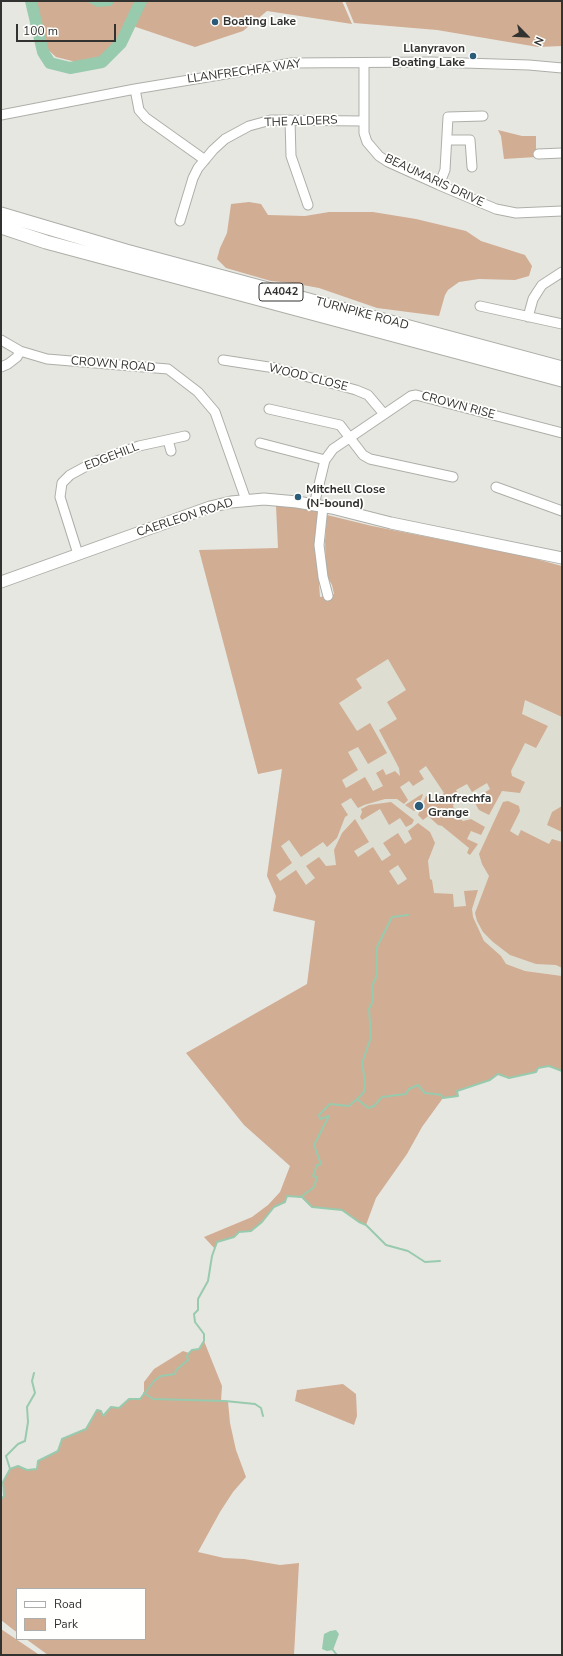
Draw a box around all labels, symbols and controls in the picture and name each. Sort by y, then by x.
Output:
place label: Boating Lake [223,15,296,29]
scale bar [18,16,118,42]
north arrow [507,16,547,56]
marker: Boating Lake [210,17,220,27]
text: 100 m [23,23,58,39]
text: N [530,34,547,48]
place label: Llanyravon Boating Lake [392,42,465,70]
marker: Llanyravon Boating Lake [468,51,478,61]
street label: LLANFRECHFA WAY [186,57,302,87]
street label: THE ALDERS [264,114,338,130]
street label: BEAUMARIS DRIVE [382,152,486,210]
road number: A4042 [259,283,303,301]
street label: TURNPIKE ROAD [314,295,410,333]
street label: CROWN ROAD [70,354,156,376]
street label: WOOD CLOSE [267,361,349,395]
street label: CROWN RISE [420,389,496,423]
street label: EDGEHILL [83,440,141,474]
place label: Mitchell Close (N-bound) [306,483,385,511]
marker: Mitchell Close (N-bound) [293,492,303,502]
street label: CAERLEON ROAD [135,496,235,540]
place label: Llanfrechfa Grange [428,792,491,820]
marker: Llanfrechfa Grange [413,800,425,812]
legend [16,1588,146,1640]
text: Road [54,1596,82,1612]
text: Park [54,1616,78,1632]

